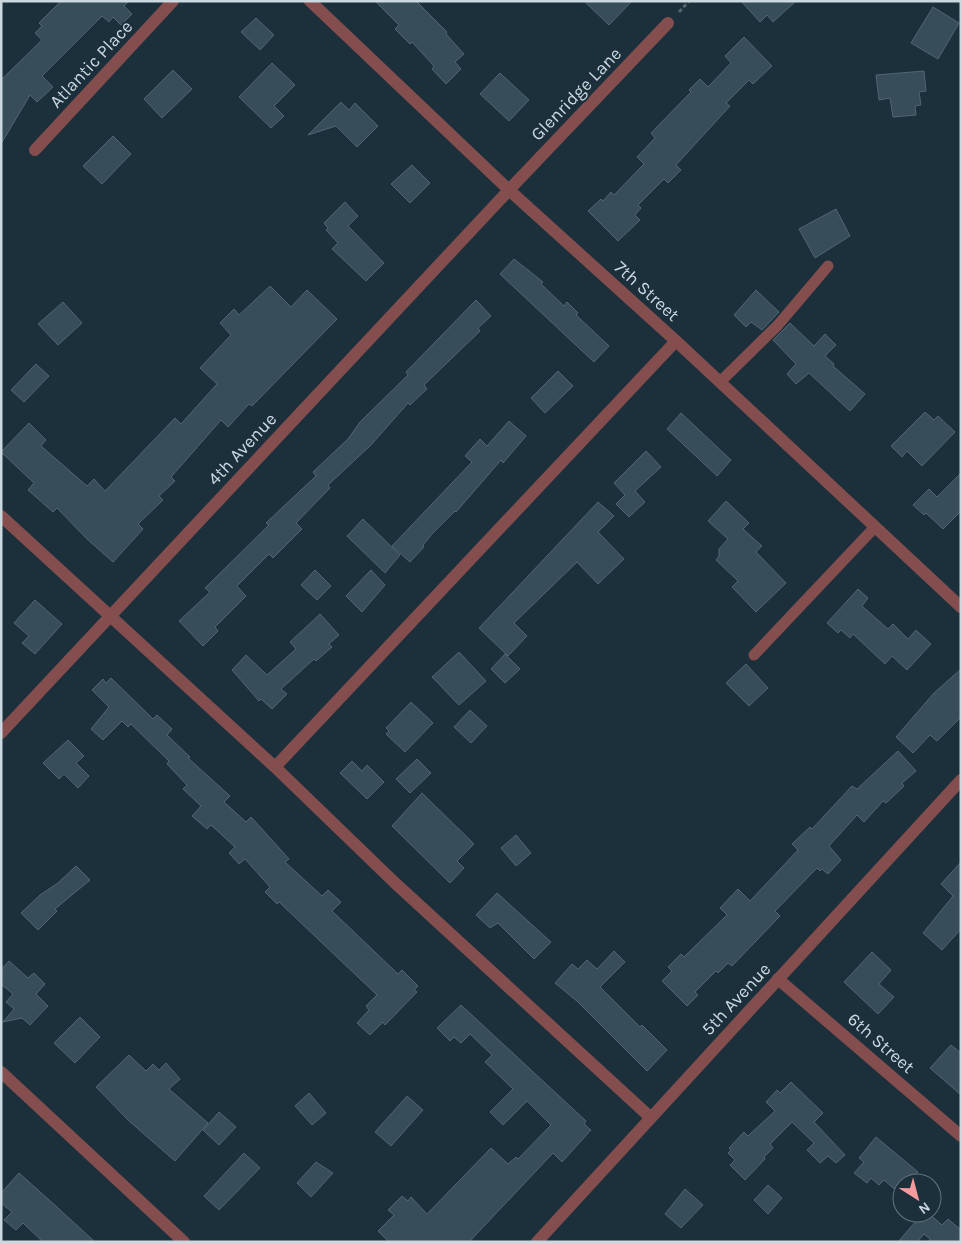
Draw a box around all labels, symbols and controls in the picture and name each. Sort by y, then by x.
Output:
street label: Atlantic Place [45,16,137,112]
street label: Glenridge Lane [526,43,626,145]
street label: 7th Street [610,256,684,326]
street label: 4th Avenue [203,408,281,490]
street label: 5th Avenue [697,958,775,1040]
street label: 6th Street [843,1008,919,1078]
north arrow [892,1173,942,1223]
text: N [915,1198,933,1218]

